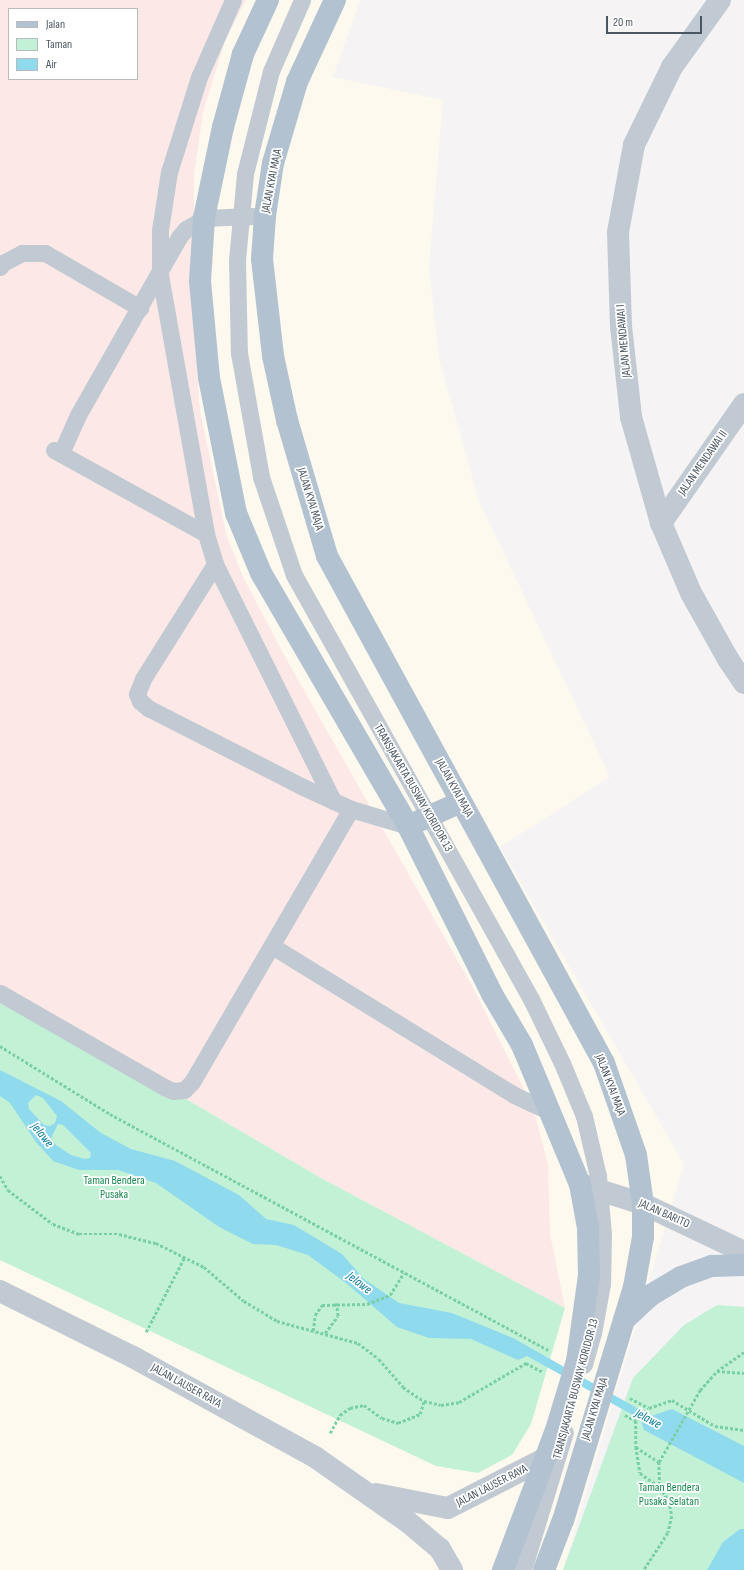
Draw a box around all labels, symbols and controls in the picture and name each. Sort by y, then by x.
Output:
legend [8,8,138,80]
scale bar [608,8,704,34]
text: 20 m [613,15,633,30]
text: Jalan [46,17,65,32]
text: Taman [46,37,72,52]
text: Air [46,57,57,72]
street label: JALAN KYAI MAJA [259,148,285,214]
street label: JALAN MENDAWAI I [614,304,634,378]
street label: JALAN MENDAWAI II [675,428,731,498]
street label: JALAN KYAI MAJA [294,466,326,532]
street label: TRANSJAKARTA BUSWAY KORIDOR 13 [371,722,455,854]
street label: JALAN KYAI MAJA [432,756,476,820]
street label: JALAN KYAI MAJA [592,1052,628,1118]
water label: Jelawe [27,1119,57,1151]
park label: Taman Bendera Pusaka [83,1174,145,1202]
street label: JALAN BARITO [636,1196,692,1232]
water label: Jelawe [343,1268,375,1298]
street label: TRANSJAKARTA BUSWAY KORIDOR 13 [550,1317,602,1461]
street label: JALAN LAUSER RAYA [148,1361,224,1411]
street label: JALAN KYAI MAJA [579,1376,611,1442]
water label: Jelawe [632,1406,664,1432]
street label: JALAN LAUSER RAYA [454,1462,530,1510]
park label: Taman Bendera Pusaka Selatan [638,1481,700,1509]

